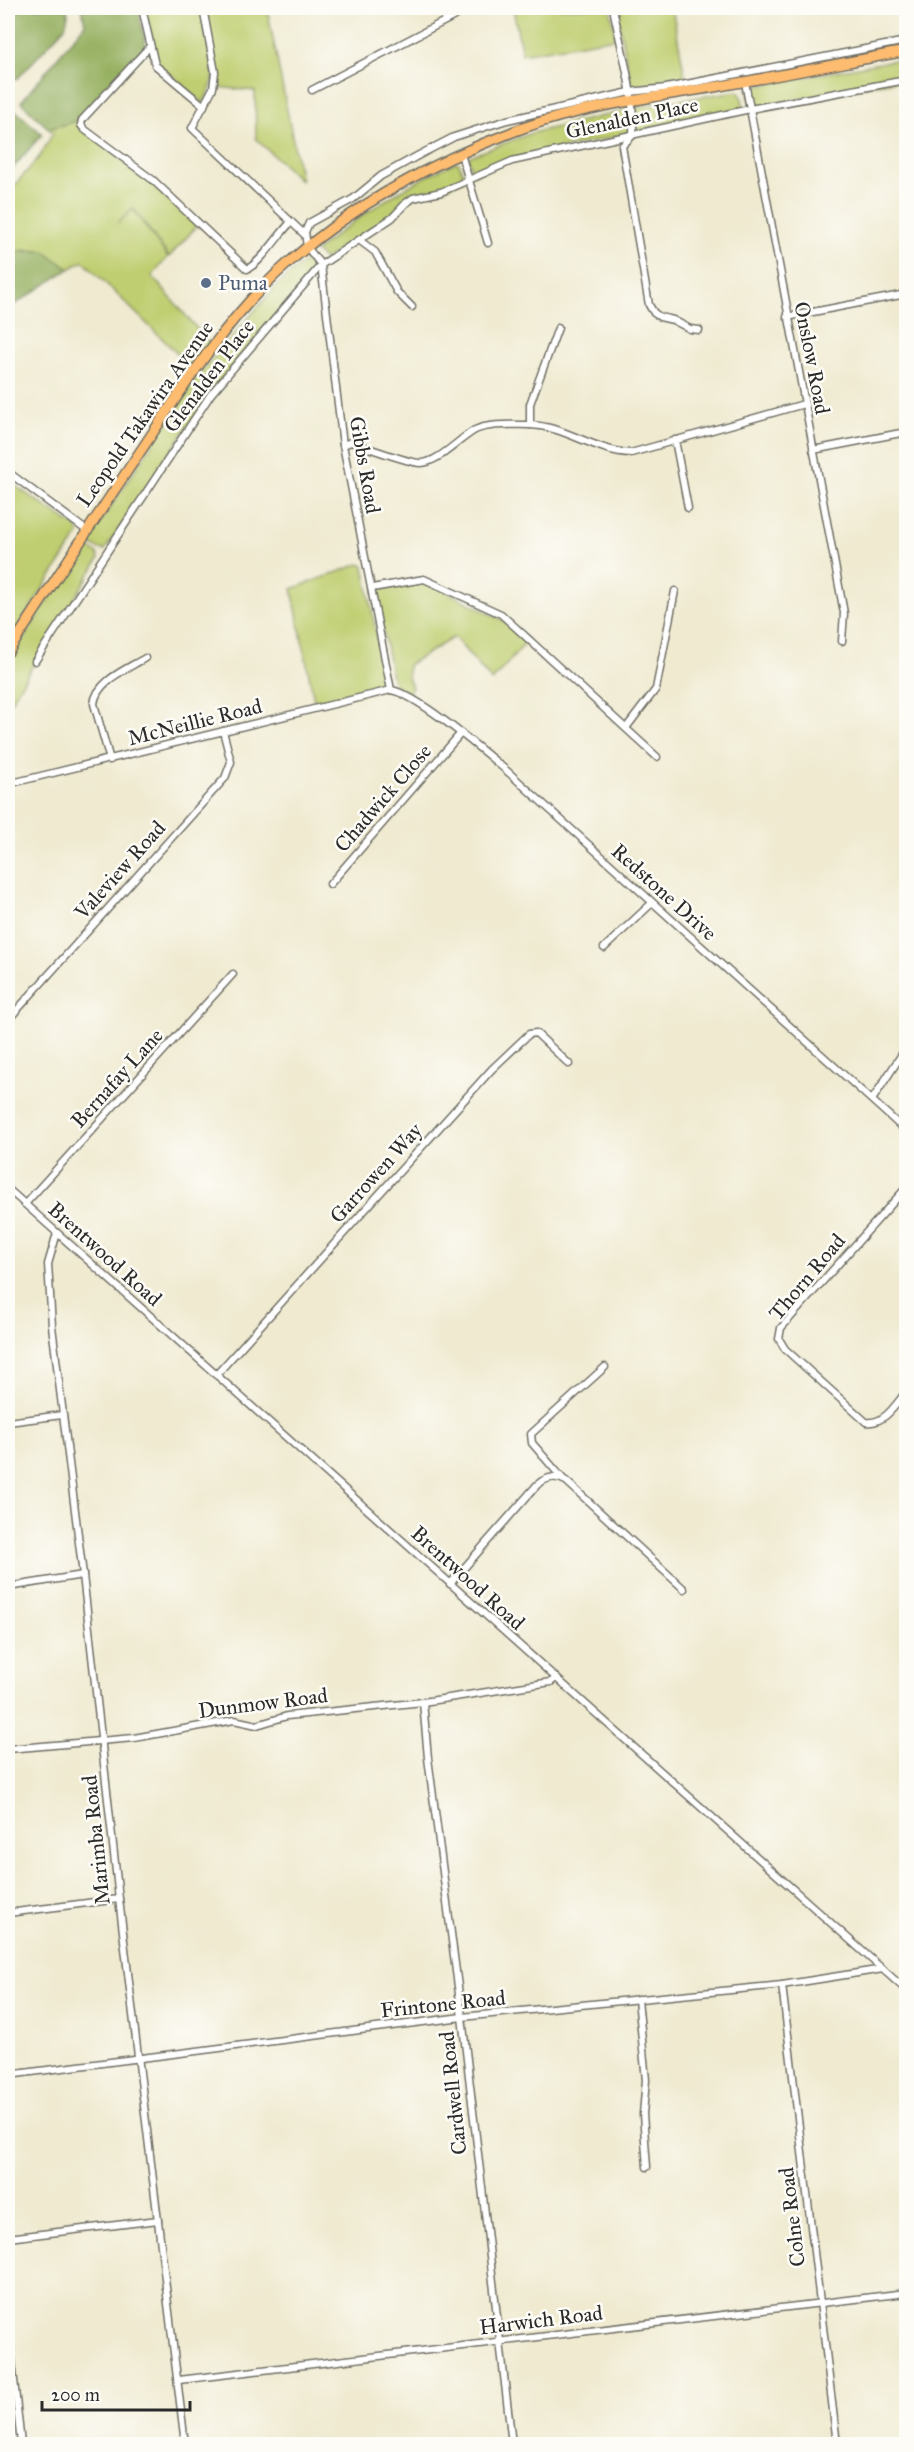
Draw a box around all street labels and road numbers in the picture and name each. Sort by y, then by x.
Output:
street label: Glenalden Place [563,91,701,145]
street label: Onslow Road [788,299,836,417]
street label: Glenalden Place [158,314,260,438]
street label: Leopold Takawira Avenue [71,316,219,512]
street label: Gibbs Road [344,414,386,516]
street label: McNeillie Road [125,693,265,751]
street label: Chadwick Close [329,738,437,857]
street label: Valeview Road [68,815,171,925]
street label: Redstone Drive [606,838,722,946]
street label: Bernafay Lane [65,1023,169,1133]
street label: Garrowen Way [324,1117,429,1229]
street label: Brentwood Road [43,1196,168,1312]
street label: Thorn Road [763,1228,851,1326]
street label: Brentwood Road [406,1520,531,1636]
street label: Dunmow Road [197,1682,330,1724]
street label: Marimba Road [76,1774,116,1906]
street label: Frintone Road [379,1984,507,2023]
street label: Cardwell Road [434,2029,472,2156]
street label: Colne Road [773,2165,811,2268]
street label: Harwich Road [478,2299,605,2340]

